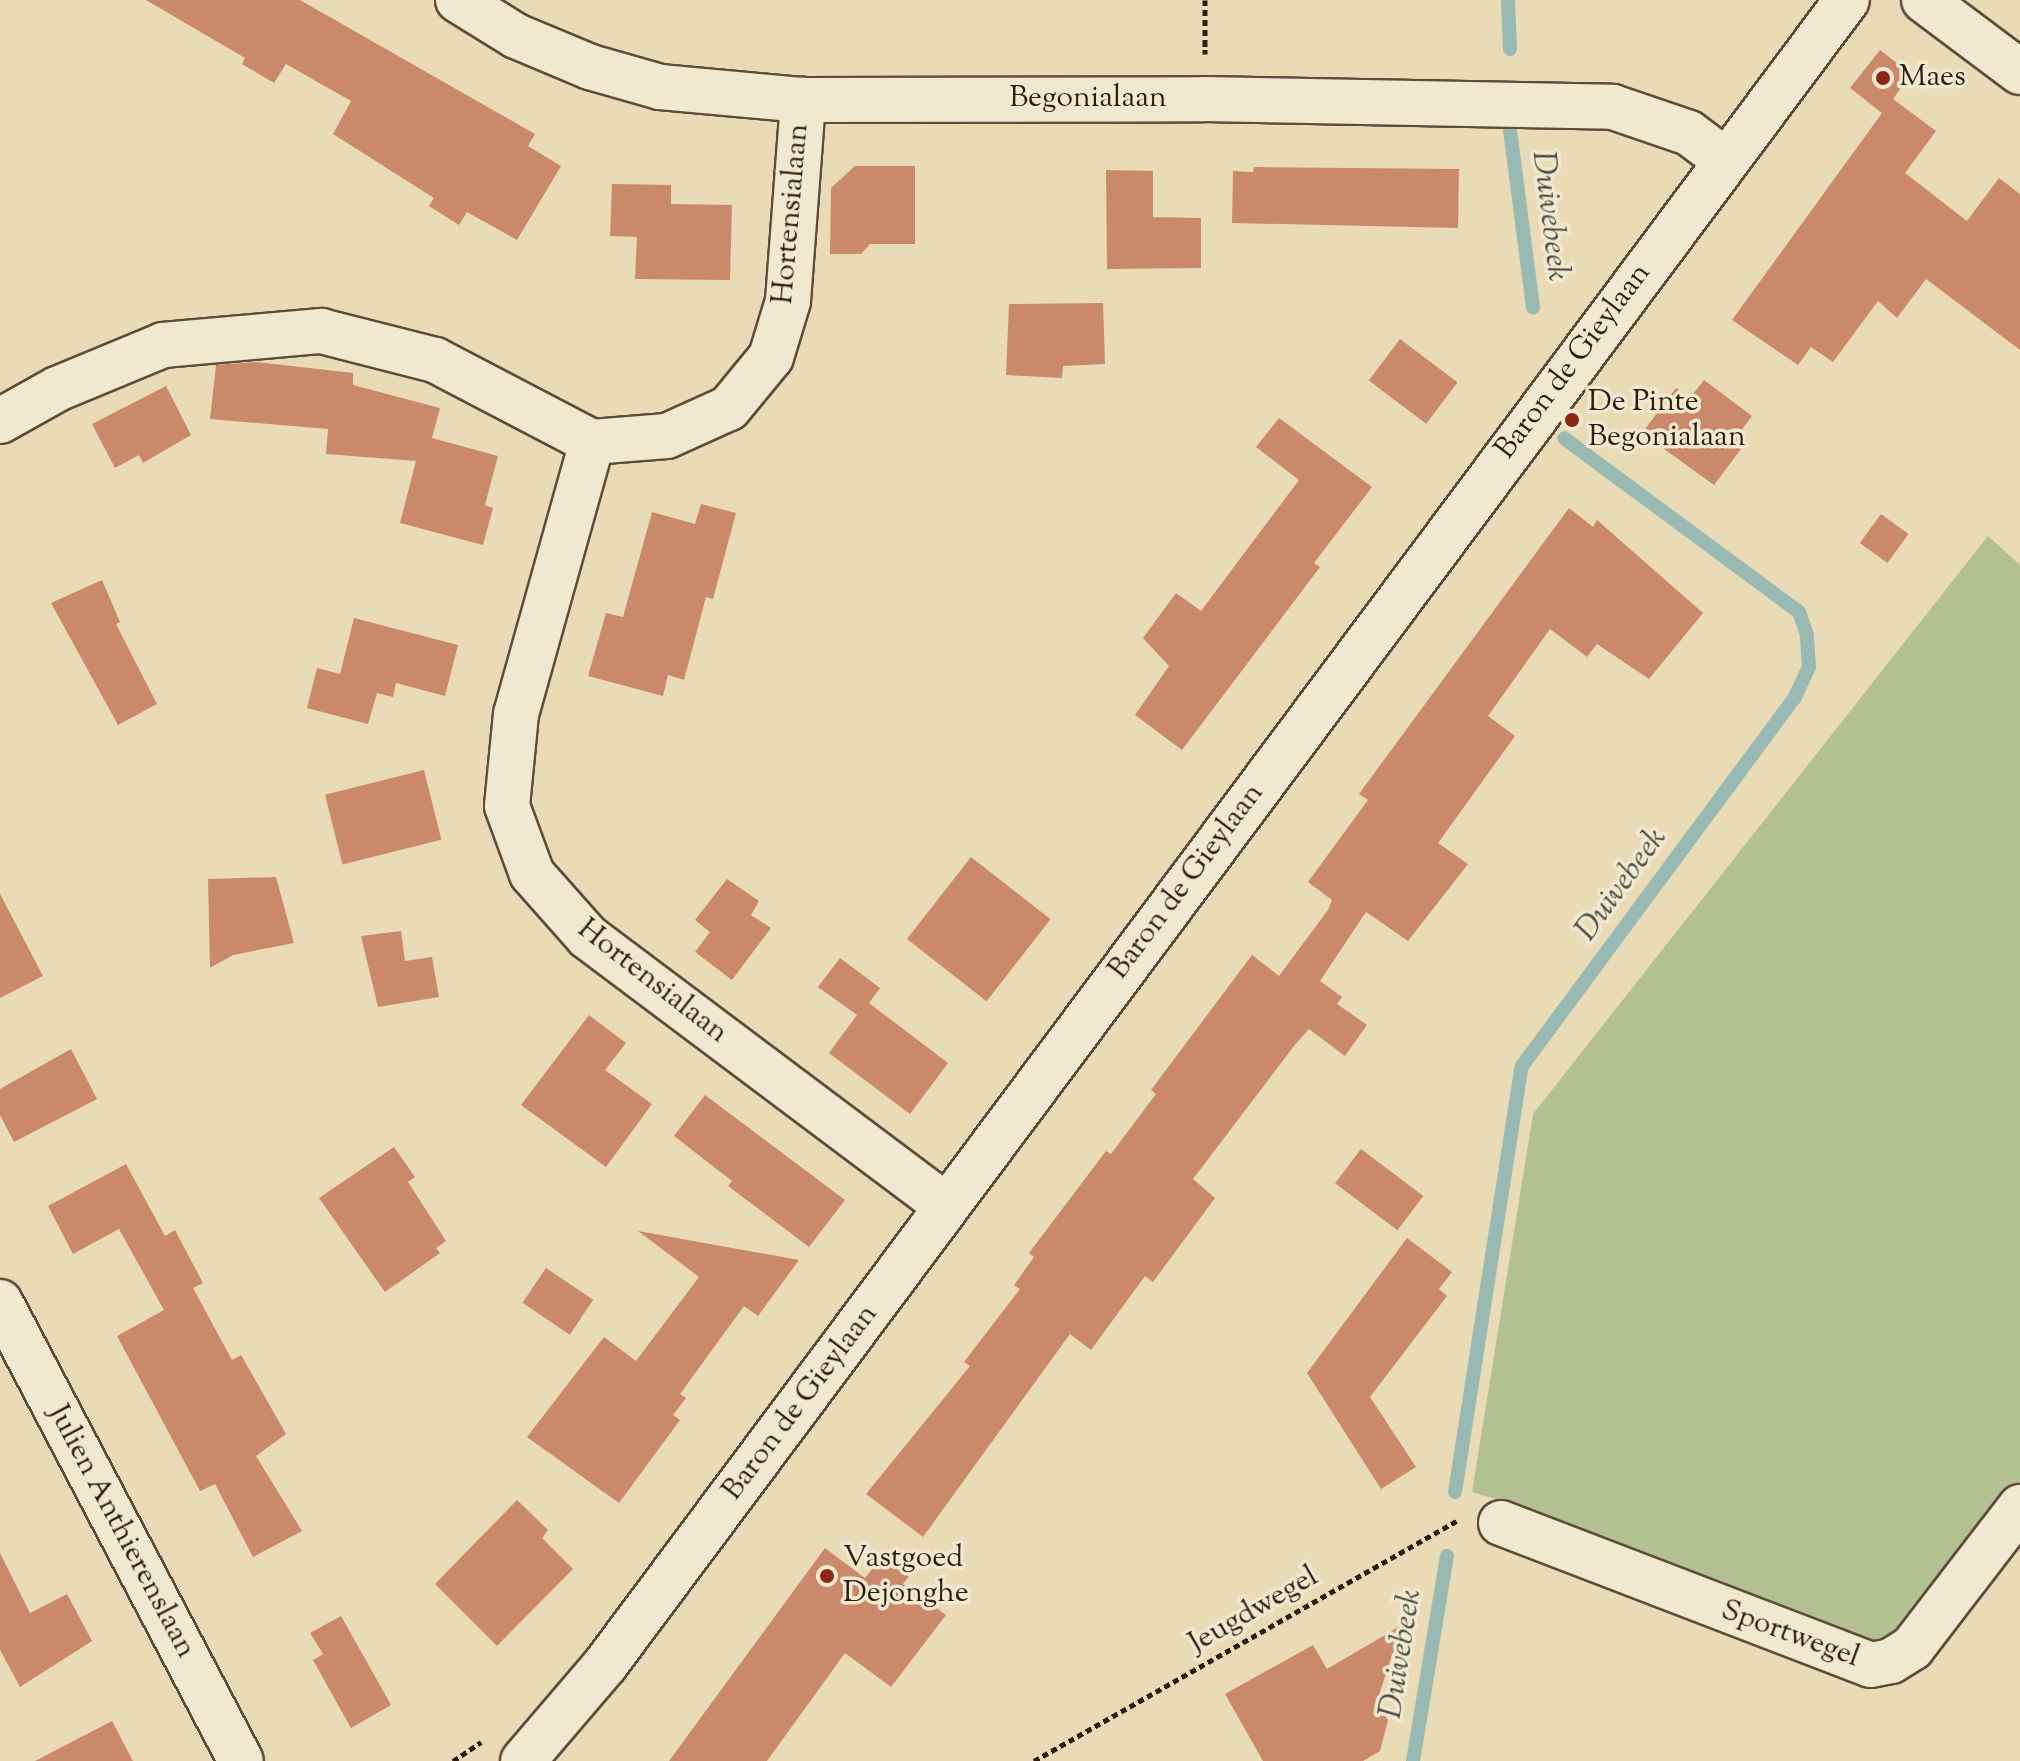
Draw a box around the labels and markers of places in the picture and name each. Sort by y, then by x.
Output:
place label: Maes [1899,60,1966,96]
marker: Maes [1874,69,1892,87]
place label: De Pinte Begonialaan [1588,385,1746,456]
marker: De Pinte Begonialaan [1563,411,1581,429]
place label: Vastgoed Dejonghe [843,1541,969,1612]
marker: Vastgoed Dejonghe [818,1567,836,1585]

